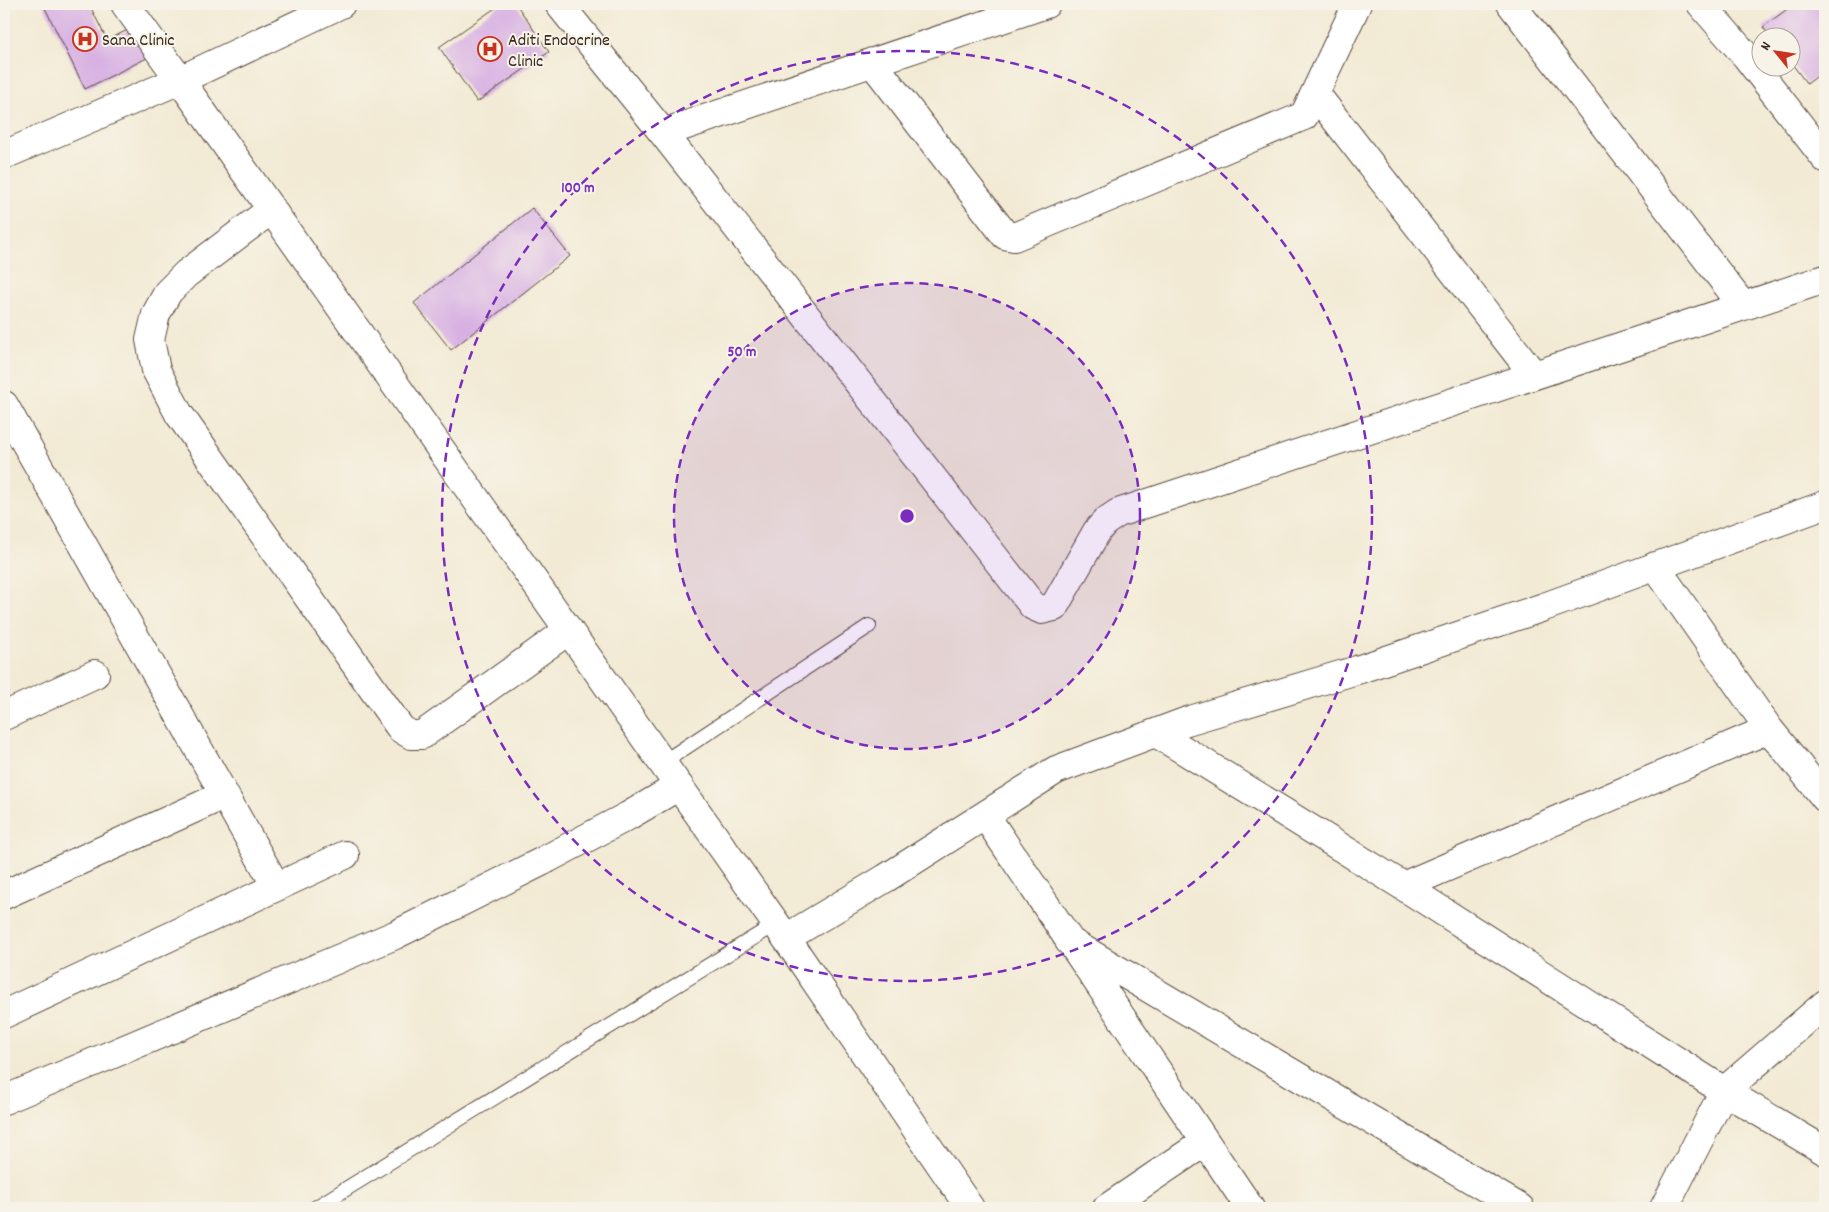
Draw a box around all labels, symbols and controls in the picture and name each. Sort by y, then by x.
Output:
hospital icon: Sana Clinic [72,26,98,52]
north arrow [1752,28,1802,78]
place label: Sana Clinic [102,29,175,54]
place label: Aditi Endocrine Clinic [508,29,610,75]
hospital icon: Aditi Endocrine Clinic [477,36,503,62]
text: N [1756,38,1777,54]
text: 100 m [561,178,595,200]
text: 50 m [728,342,756,364]
centre of rings [898,507,916,525]

